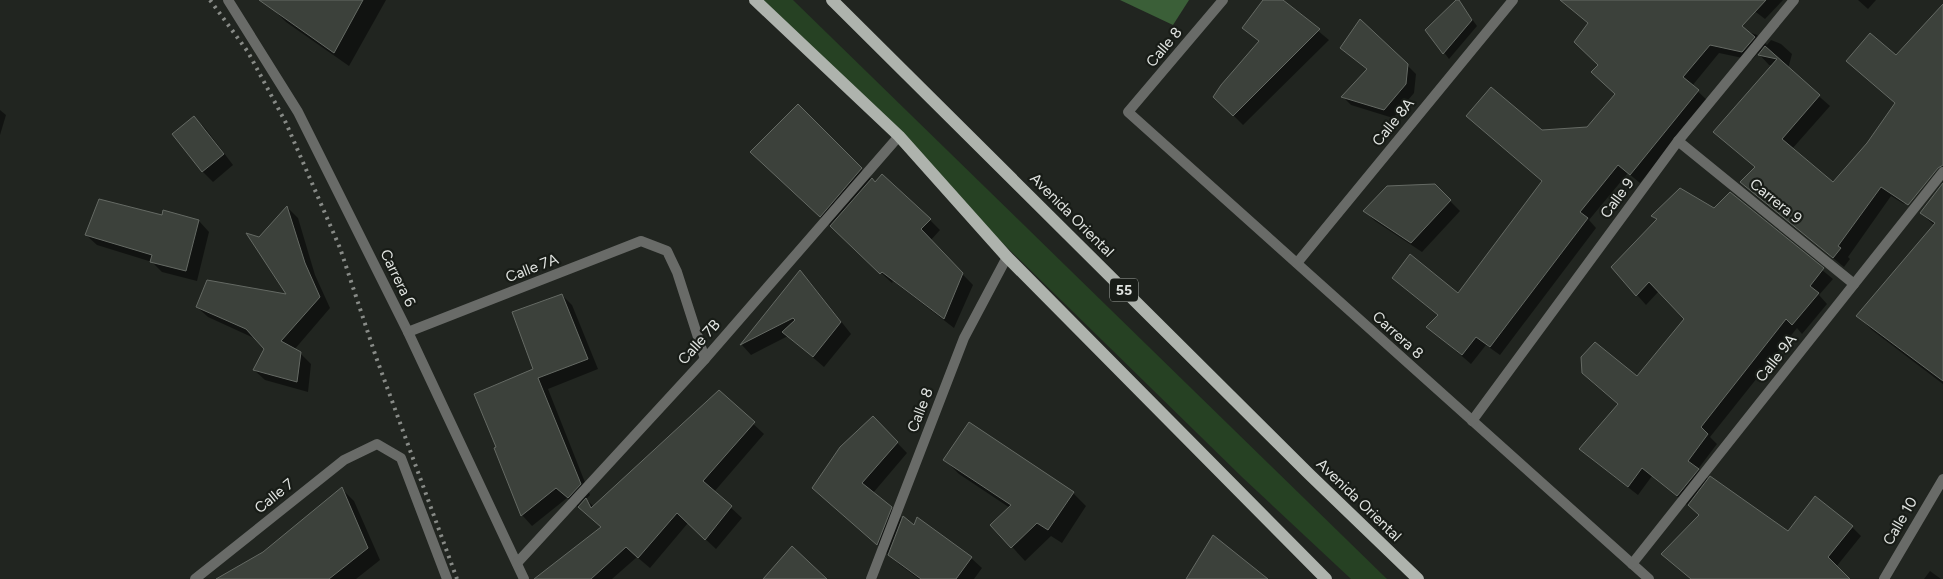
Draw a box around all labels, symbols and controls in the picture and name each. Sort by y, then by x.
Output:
street label: Calle 8 [1142,24,1186,70]
street label: Calle 8A [1368,94,1418,150]
street label: Avenida Oriental [1026,169,1118,261]
street label: Calle 9 [1596,174,1638,222]
street label: Carrera 9 [1746,175,1806,227]
street label: Carrera 6 [376,246,420,310]
street label: Calle 7A [503,250,561,286]
road number: 55 [1110,278,1138,302]
street label: Carrera 8 [1369,307,1427,363]
street label: Calle 7B [674,316,724,368]
street label: Calle 9A [1752,331,1800,385]
street label: Calle 8 [903,385,937,435]
street label: Avenida Oriental [1313,455,1405,545]
street label: Calle 7 [251,475,297,517]
street label: Calle 10 [1879,494,1921,548]

